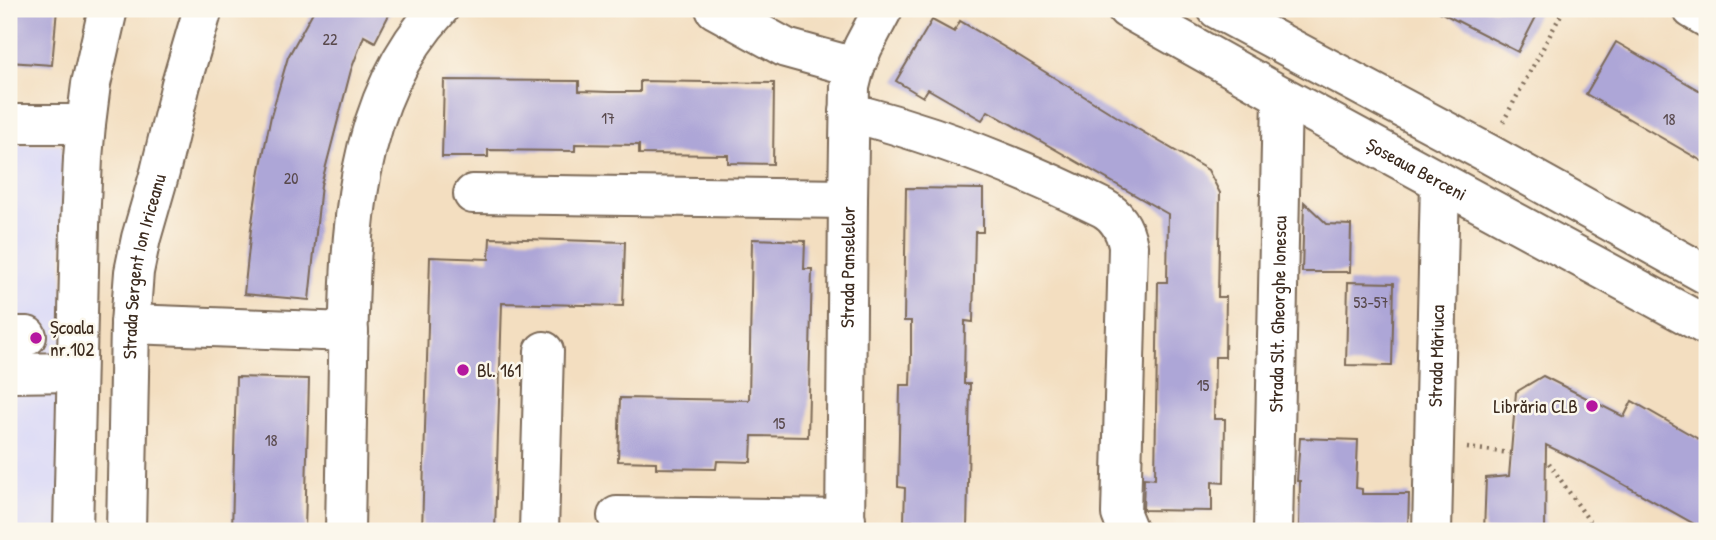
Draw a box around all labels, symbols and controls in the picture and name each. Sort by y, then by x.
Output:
house number: 22 [323,28,338,50]
house number: 17 [601,107,615,129]
house number: 18 [1663,108,1675,130]
street label: Șoseaua Berceni [1362,131,1472,207]
house number: 20 [284,167,298,189]
street label: Strada Sergent Ion Iriceanu [116,170,172,359]
street label: Strada Panselelor [834,205,861,328]
street label: Strada Slt. Gheorghe Ionescu [1262,215,1293,413]
house number: 53-57 [1353,291,1389,313]
street label: Strada Măriuca [1422,304,1450,407]
place label: Școala nr.102 [50,314,94,362]
marker: Școala nr.102 [28,330,44,346]
place label: Bl. 161 [477,357,522,383]
marker: Bl. 161 [455,362,471,378]
house number: 15 [1197,374,1210,396]
place label: Librăria CLB [1494,393,1578,419]
marker: Librăria CLB [1584,398,1600,414]
house number: 15 [773,412,786,434]
house number: 18 [265,429,277,451]

